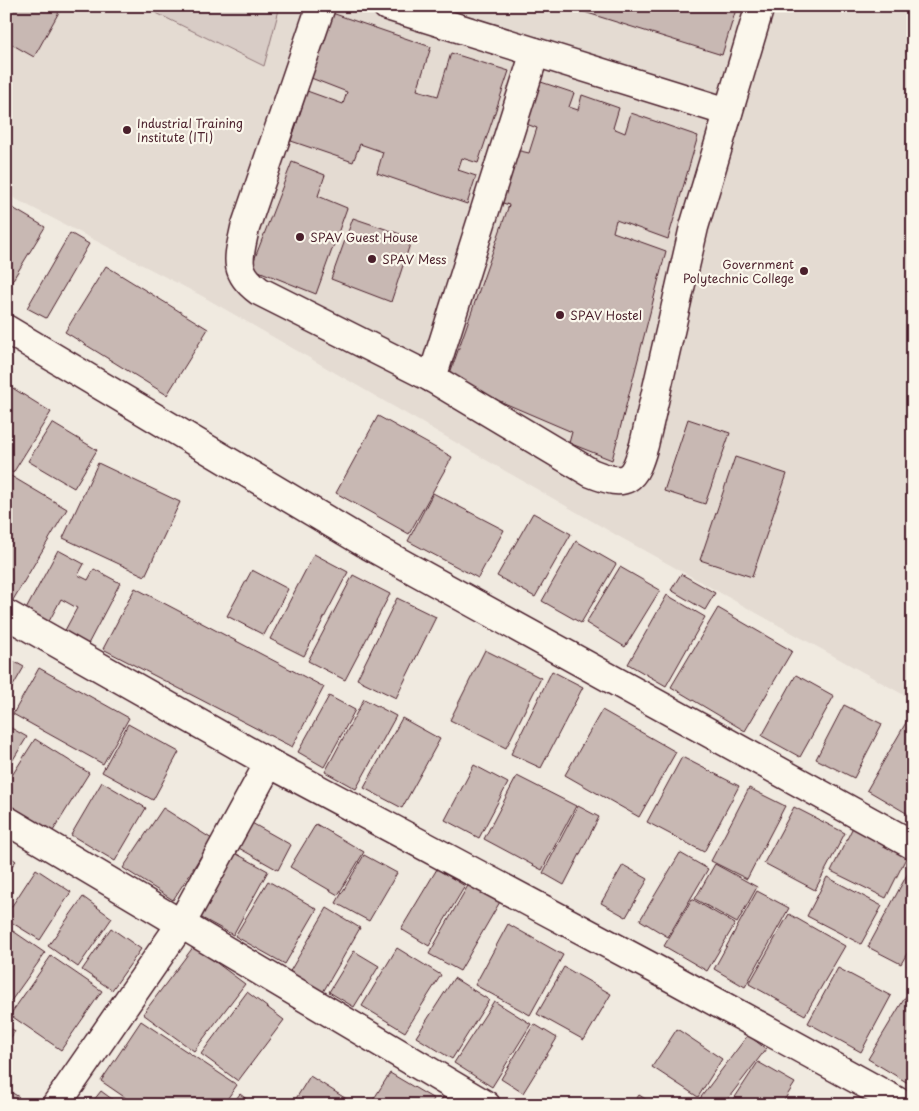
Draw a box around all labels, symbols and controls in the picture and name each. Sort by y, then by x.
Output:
place label: Industrial Training Institute (ITI) [137,114,243,146]
marker: Industrial Training Institute (ITI) [121,124,133,136]
place label: SPAV Guest House [310,228,419,246]
marker: SPAV Guest House [294,231,306,243]
place label: SPAV Mess [382,250,447,268]
marker: SPAV Mess [366,253,378,265]
place label: Government Polytechnic College [683,255,794,287]
marker: Government Polytechnic College [798,265,810,277]
place label: SPAV Hostel [570,306,642,324]
marker: SPAV Hostel [554,309,566,321]

